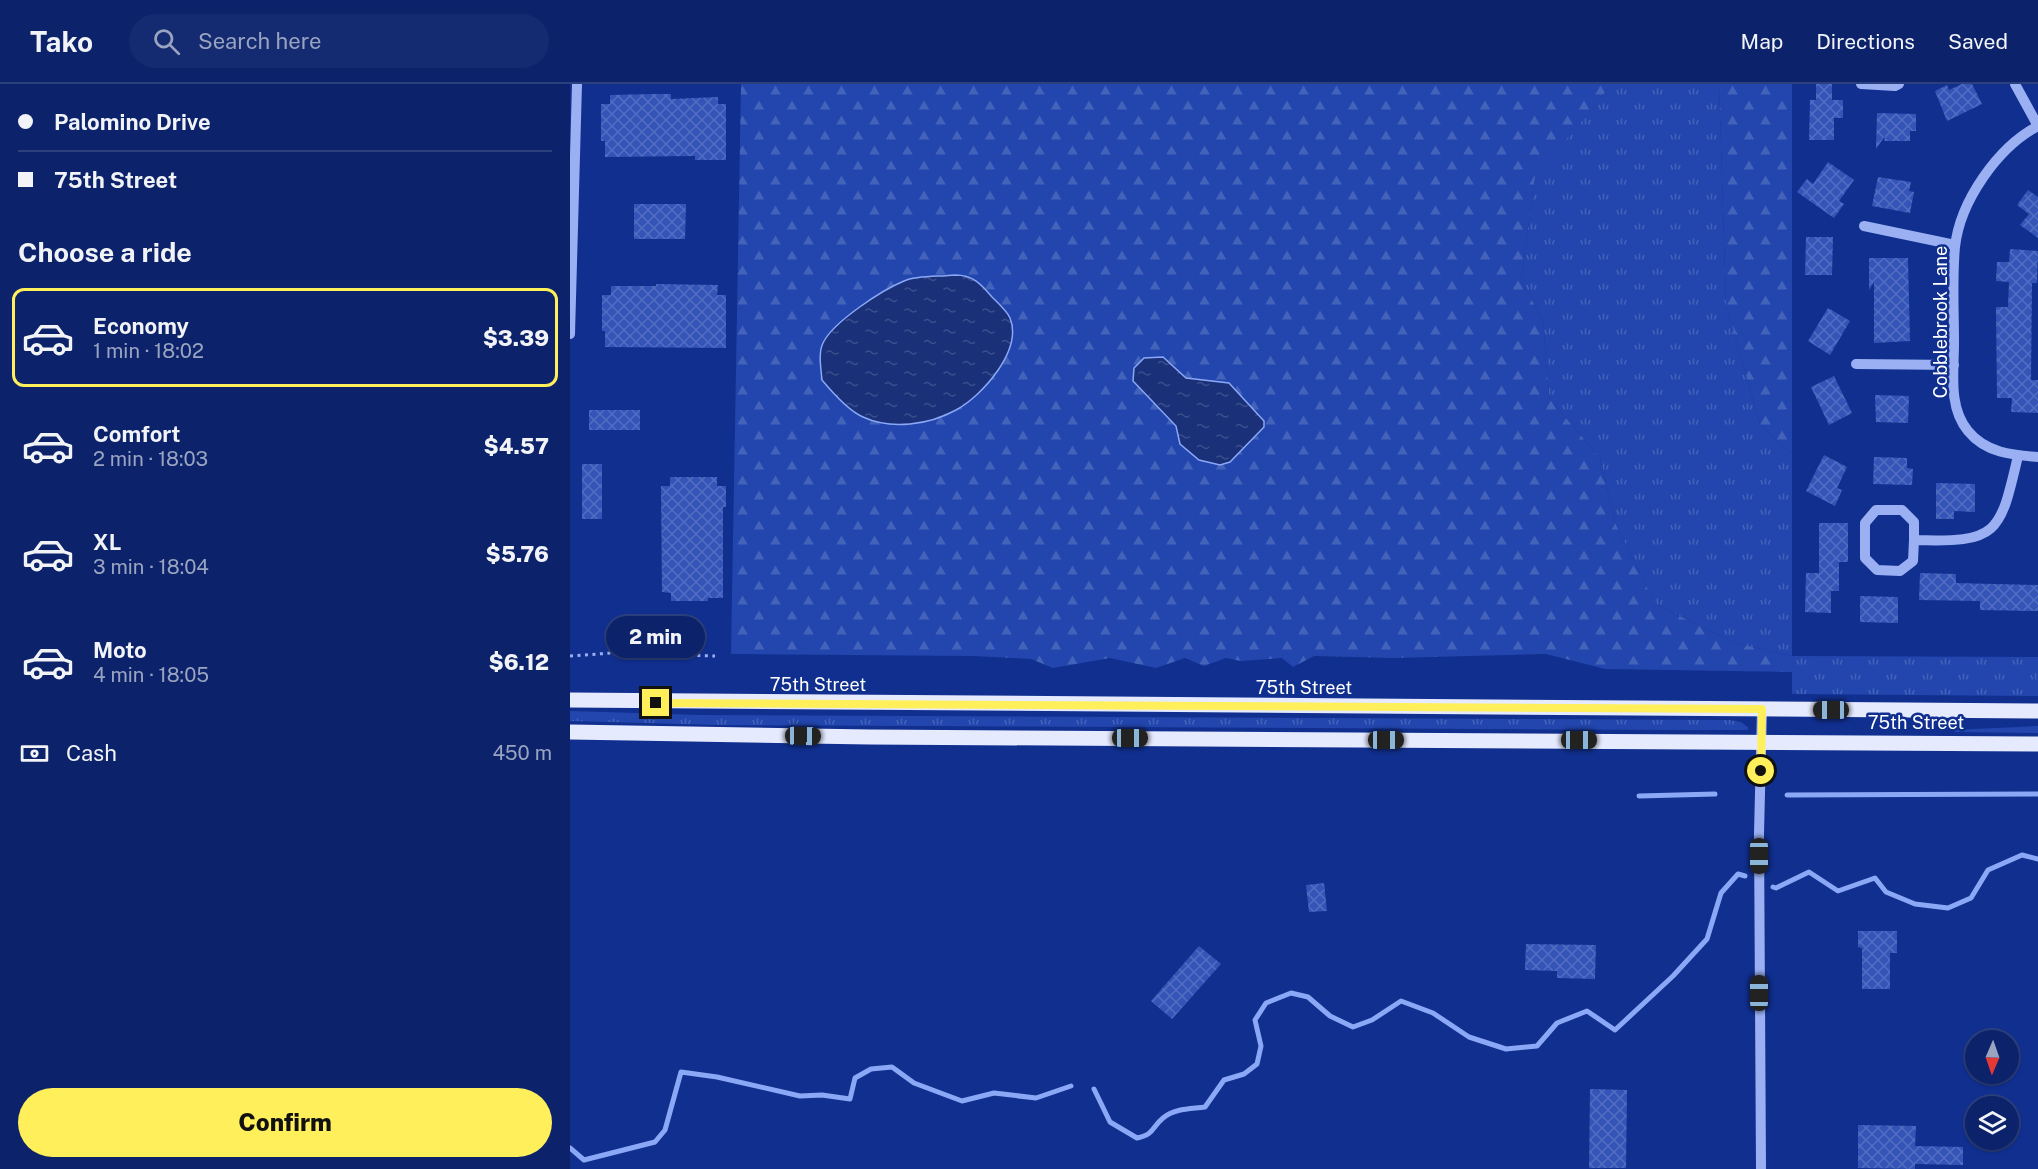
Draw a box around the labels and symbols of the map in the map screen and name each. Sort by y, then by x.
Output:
street label: Cobblebrook Lane [1930,246,1951,398]
callout: 2 min [606,616,706,658]
street label: 75th Street [770,674,866,695]
street label: 75th Street [1256,677,1352,698]
route end [642,689,669,716]
car [1813,701,1849,719]
street label: 75th Street [1868,712,1964,733]
car [785,727,821,745]
car [1112,729,1148,747]
car [1368,731,1404,749]
car [1561,731,1597,749]
route start [1747,757,1774,784]
car [1750,838,1768,874]
car [1750,975,1768,1011]
north arrow [1965,1030,2019,1084]

